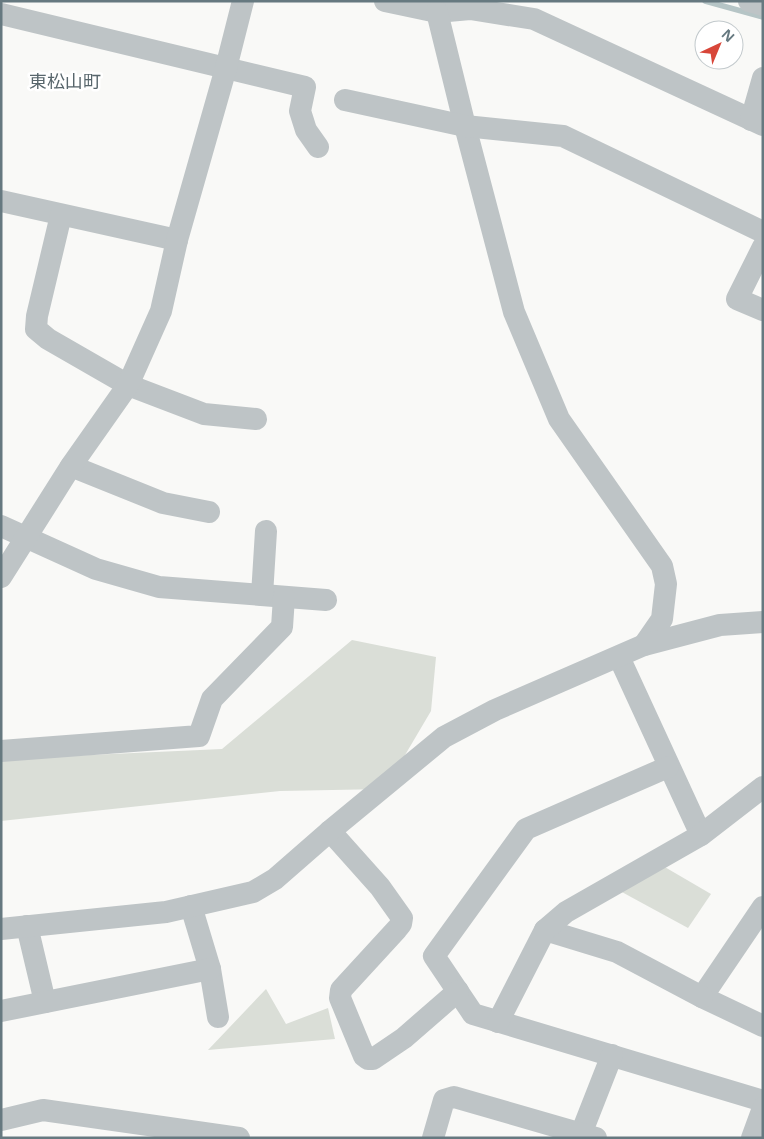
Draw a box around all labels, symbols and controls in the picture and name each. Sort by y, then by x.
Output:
north arrow [694,20,744,70]
text: N [718,24,739,46]
district label: 東松山町 [29,69,101,93]

